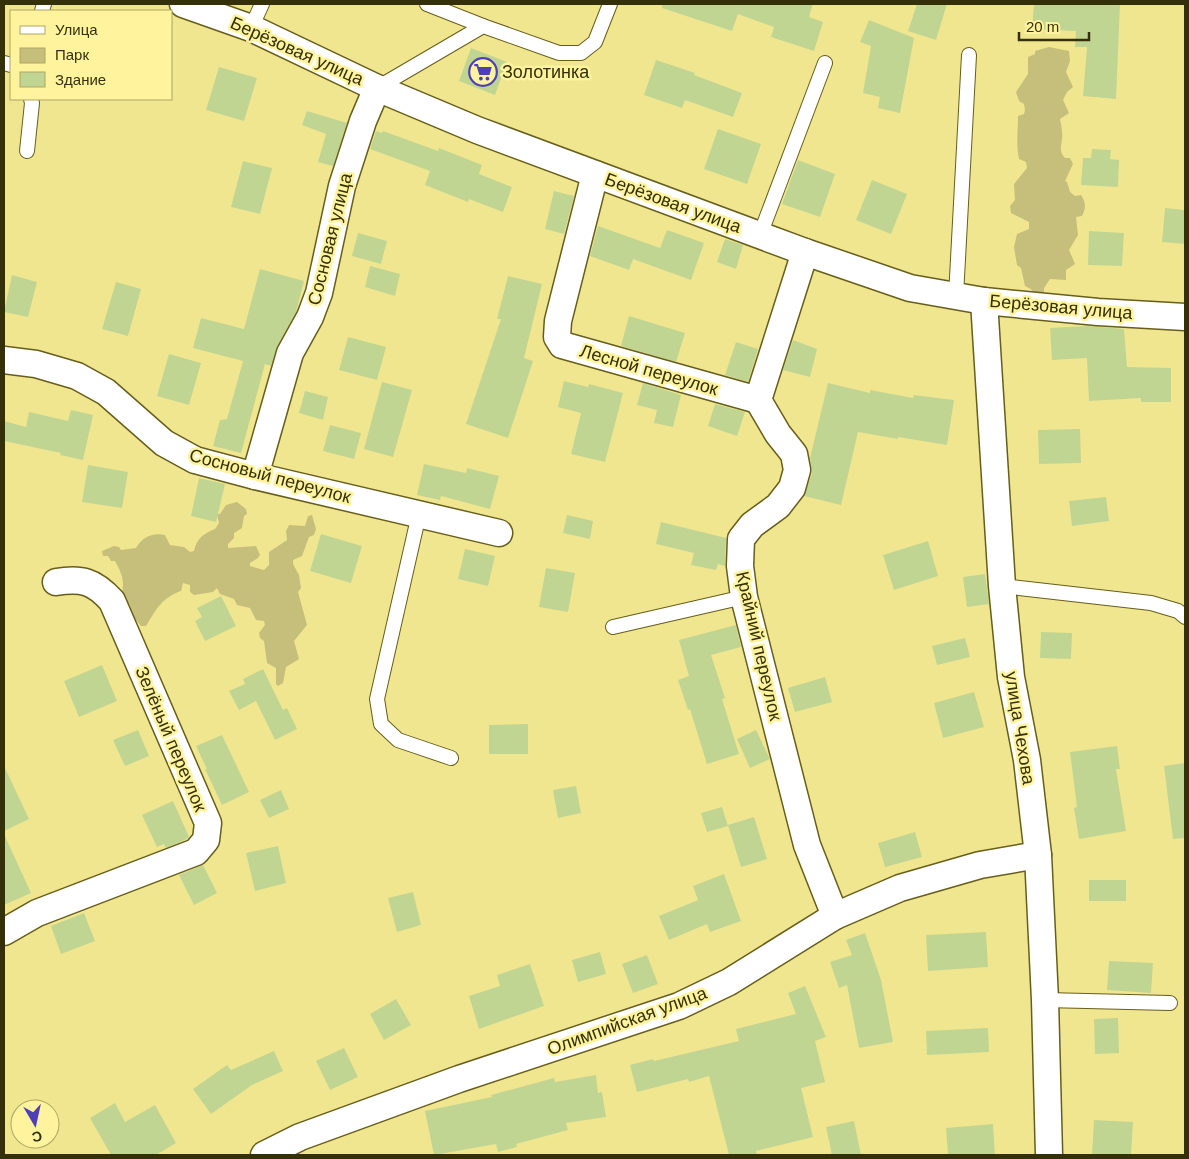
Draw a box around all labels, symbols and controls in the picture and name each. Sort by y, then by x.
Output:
legend [10,10,172,100]
scale bar [1019,10,1089,42]
street label: Берёзовая улица [227,13,368,90]
text: 20 m [1026,18,1059,35]
text: Улица [55,21,98,38]
text: Парк [55,46,89,63]
supermarket icon: Золотинка [468,57,498,87]
place label: Золотинка [502,62,590,82]
text: Здание [55,71,106,88]
street label: Берёзовая улица [602,169,745,237]
street label: Сосновая улица [304,170,356,307]
street label: Берёзовая улица [989,291,1134,323]
street label: Лесной переулок [578,341,720,399]
street label: Сосновый переулок [187,445,353,507]
street label: Крайний переулок [732,570,786,723]
street label: Зелёный переулок [131,664,211,815]
street label: улица Чехова [1001,670,1039,787]
street label: Олимпийская улица [545,983,710,1059]
north arrow [10,1099,60,1149]
text: С [31,1128,43,1146]

